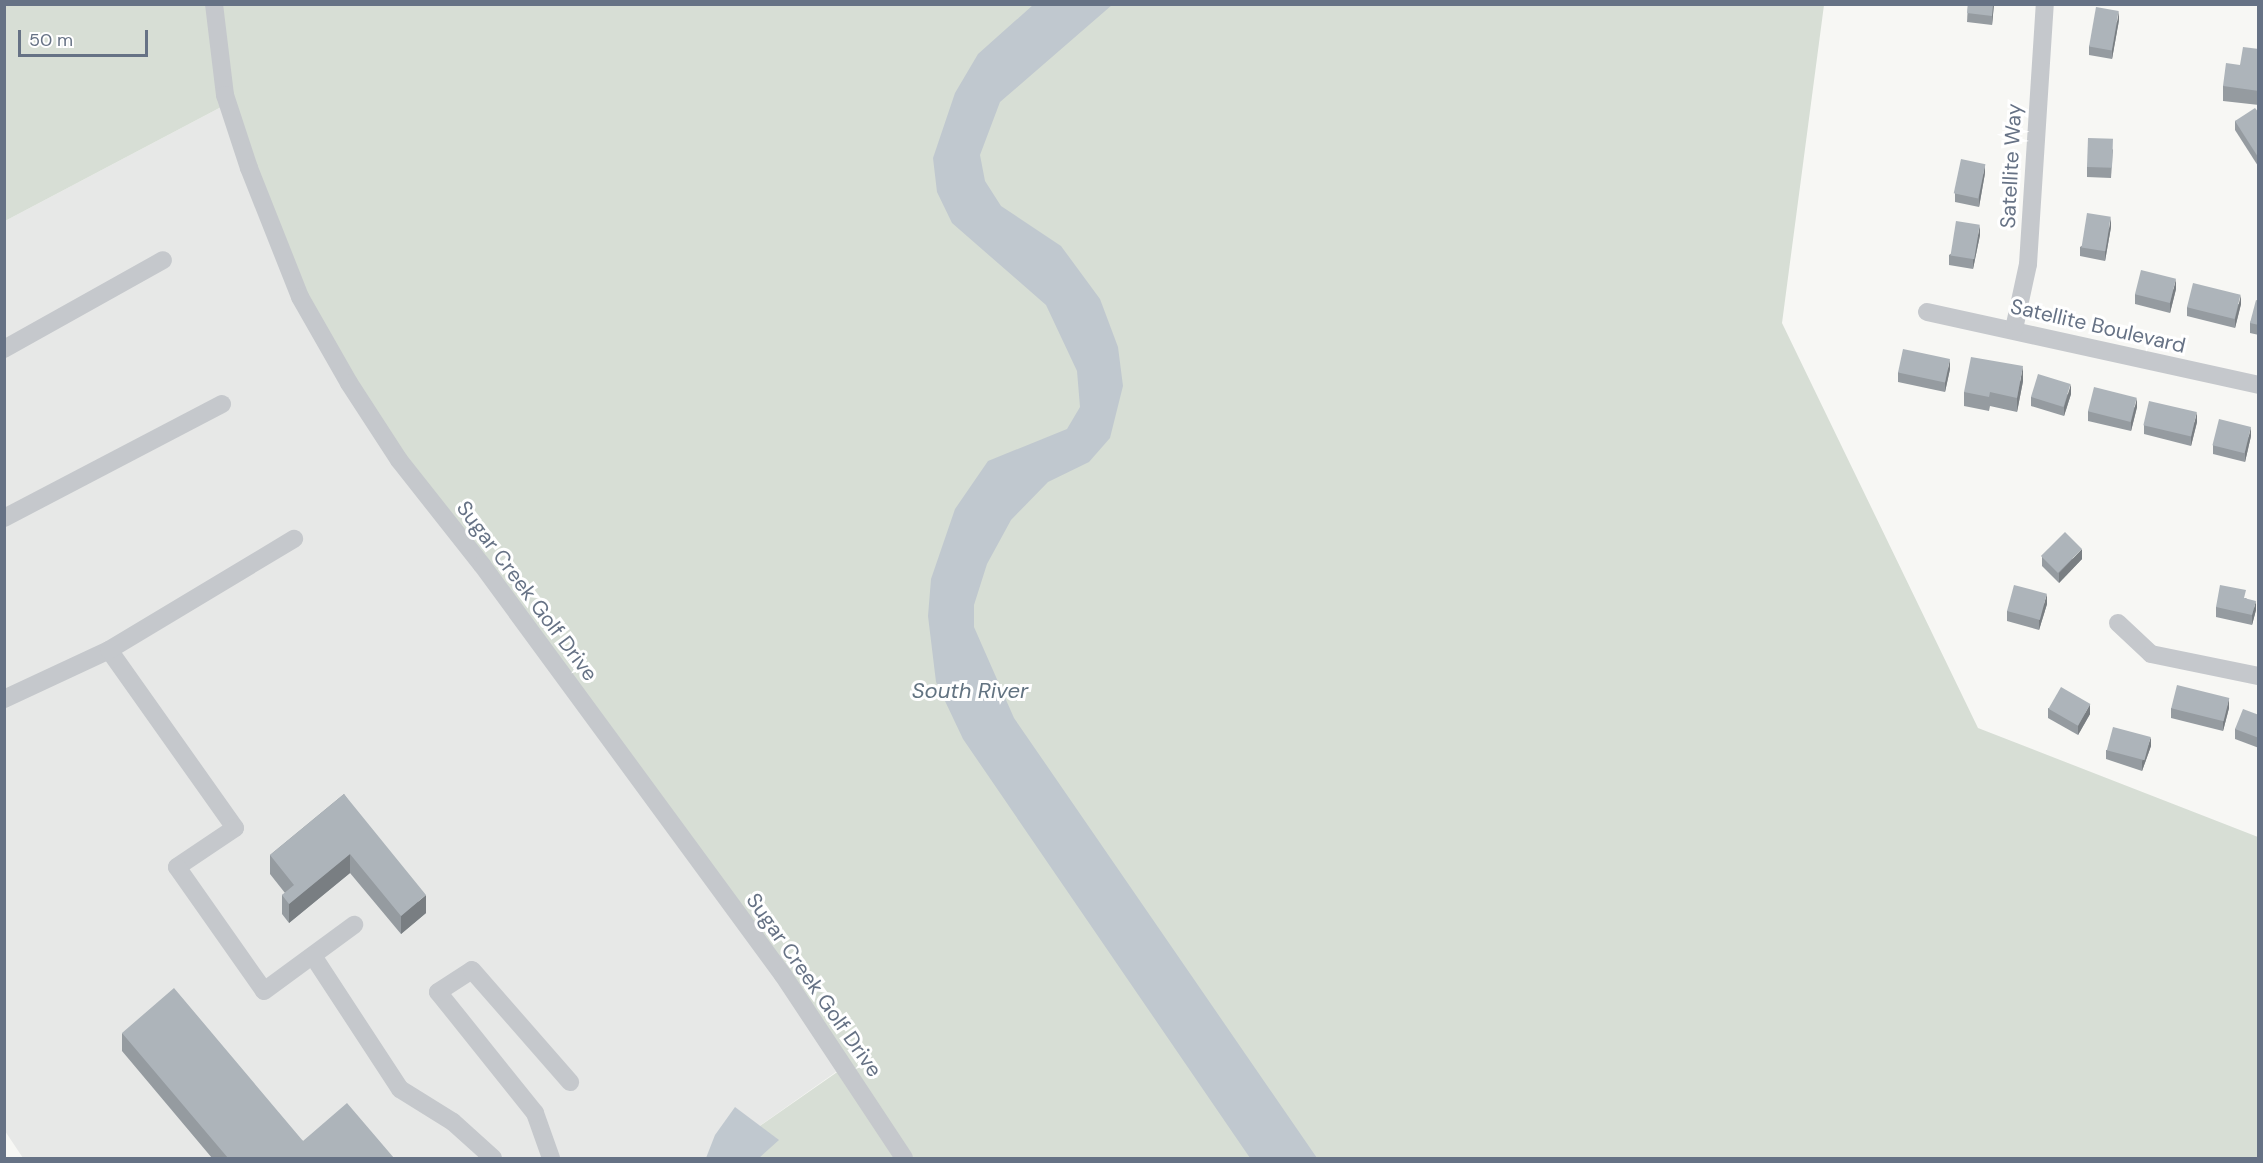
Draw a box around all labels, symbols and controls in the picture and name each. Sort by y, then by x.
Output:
scale bar [21,18,152,56]
text: 50 m [29,28,73,52]
street label: Satellite Way [1995,103,2027,229]
street label: Satellite Boulevard [2008,294,2188,358]
street label: Sugar Creek Golf Drive [451,496,603,686]
water label: South River [912,678,1028,704]
street label: Sugar Creek Golf Drive [741,888,887,1082]

